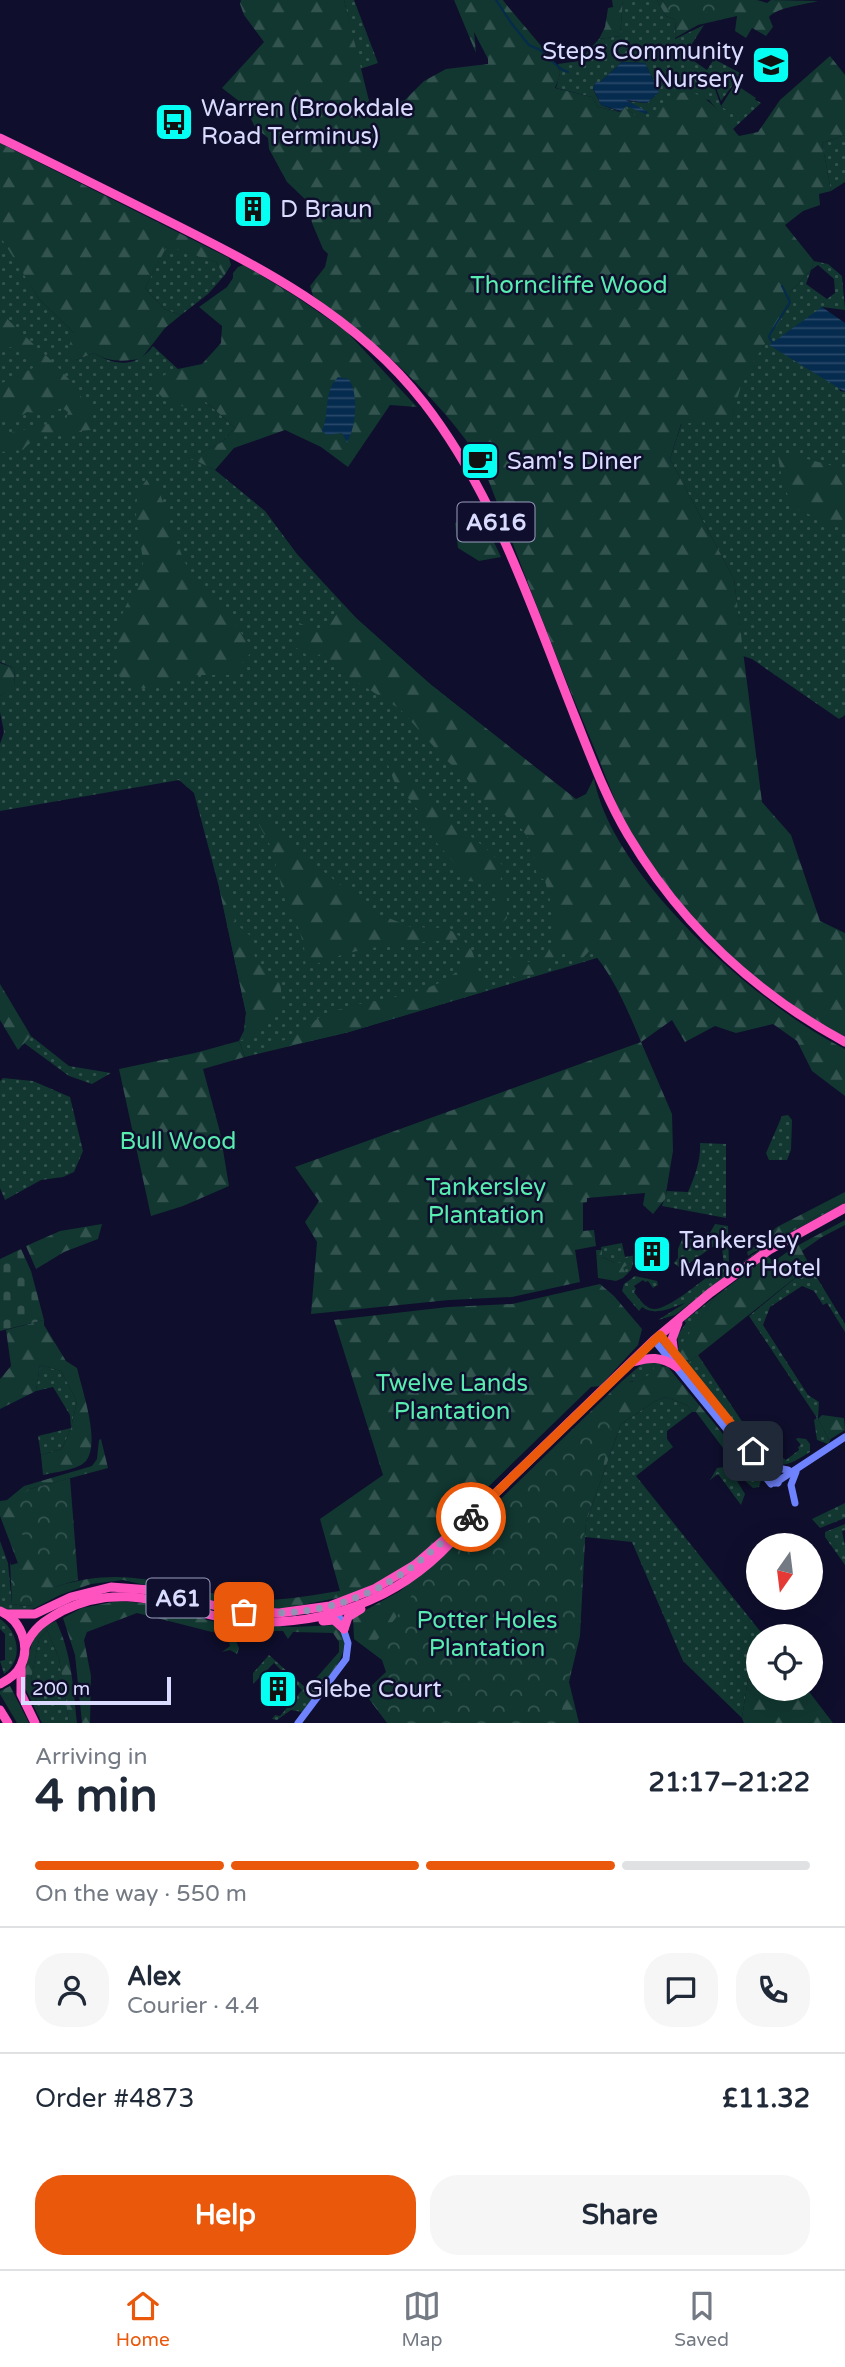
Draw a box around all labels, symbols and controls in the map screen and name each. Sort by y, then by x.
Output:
place label: Steps Community Nursery [542,37,744,94]
school or university icon: Steps Community Nursery [750,44,792,86]
place label: Warren (Brookdale Road Terminus) [201,94,414,151]
bus stop icon: Warren (Brookdale Road Terminus) [153,101,195,143]
building icon: D Braun [232,188,274,230]
place label: D Braun [280,195,373,224]
park label: Thorncliffe Wood [470,271,668,300]
cafe icon: Sam's Diner [459,440,501,482]
place label: Sam's Diner [507,447,642,476]
road number: A616 [458,502,534,542]
park label: Bull Wood [120,1127,236,1156]
park label: Tankersley Plantation [426,1173,546,1230]
place label: Tankersley Manor Hotel [679,1226,821,1283]
building icon: Tankersley Manor Hotel [631,1233,673,1275]
park label: Twelve Lands Plantation [376,1369,528,1426]
pin [723,1421,783,1481]
icon: home [734,1432,772,1470]
courier [436,1482,506,1552]
icon: bike [452,1498,490,1536]
north arrow [746,1533,822,1610]
map controls [746,1533,823,1701]
road number: A61 [146,1578,210,1618]
pin [214,1582,274,1642]
icon: bag [225,1593,263,1631]
park label: Potter Holes Plantation [417,1606,557,1663]
button: locate [746,1624,823,1701]
building icon: Glebe Court [257,1668,299,1710]
scale bar [21,1674,172,1706]
place label: Glebe Court [305,1675,442,1704]
text: 200 m [32,1678,90,1700]
text: Arriving in [35,1743,148,1771]
text: 21:17–21:22 [649,1767,810,1798]
text: 4 min [35,1769,158,1824]
text: On the way · 550 m [35,1880,247,1908]
button: person [35,1953,109,2027]
button: chat [644,1953,718,2027]
button: phone [736,1953,810,2027]
text: Alex [127,1961,181,1992]
text: Courier · 4.4 [127,1992,259,2020]
text: Order #4873 [35,2083,195,2114]
text: £11.32 [722,2083,810,2114]
button: Help [35,2175,416,2255]
button: Share [430,2175,810,2255]
tab: Home [116,2287,170,2351]
tab: Map [401,2287,442,2351]
tab: Saved [674,2287,729,2351]

